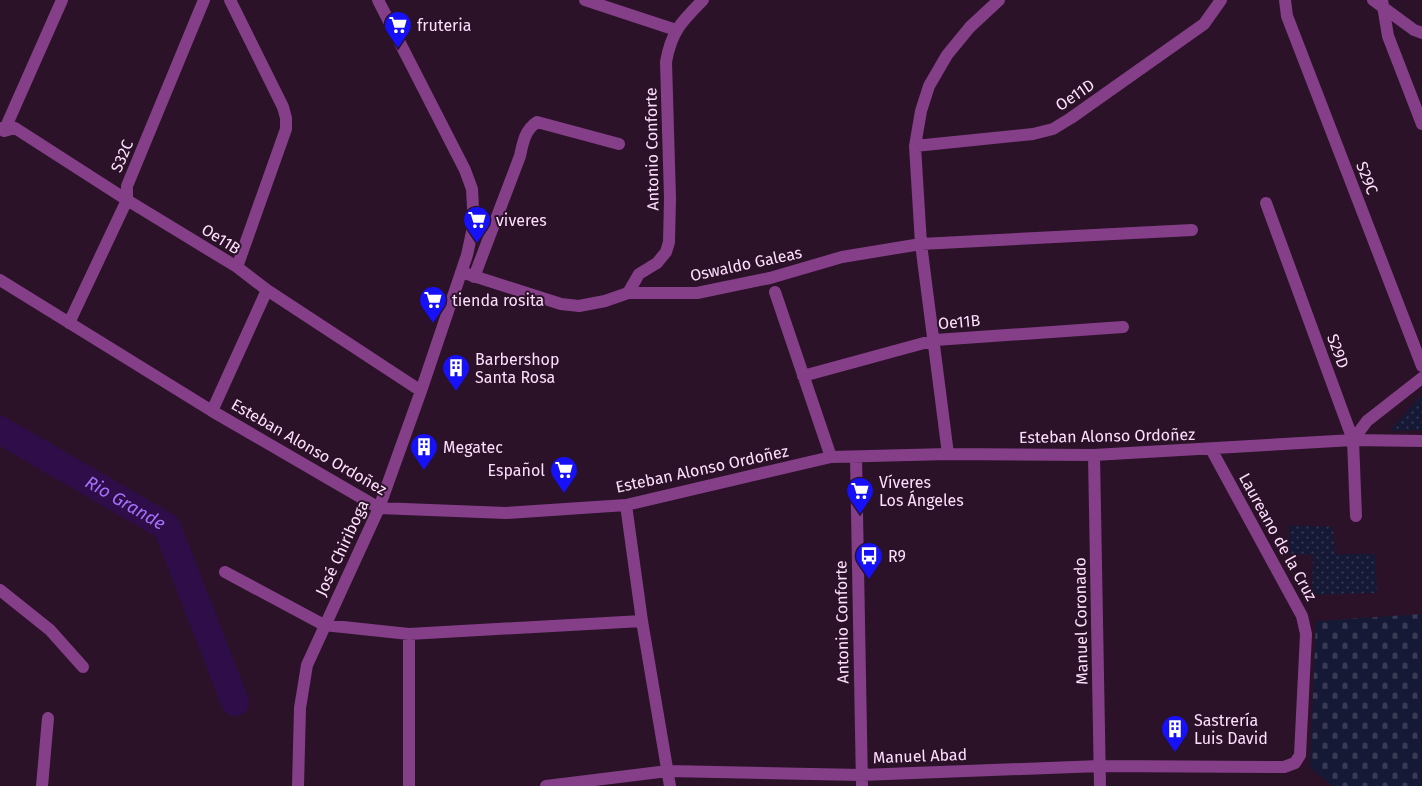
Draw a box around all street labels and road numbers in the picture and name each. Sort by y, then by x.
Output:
street label: Oe11D [1052,75,1098,115]
street label: Antonio Conforte [641,87,663,211]
street label: S32C [107,137,137,175]
street label: S29C [1352,159,1382,197]
street label: Oe11B [198,220,244,258]
street label: Oswaldo Galeas [688,243,804,285]
street label: Oe11B [937,311,981,333]
street label: S29D [1323,331,1353,371]
street label: Esteban Alonso Ordoñez [228,395,390,499]
street label: Esteban Alonso Ordoñez [1019,425,1195,447]
street label: Esteban Alonso Ordoñez [614,441,790,497]
street label: Laureano de la Cruz [1235,470,1321,604]
street label: José Chiriboga [311,497,373,599]
street label: Manuel Coronado [1070,557,1092,685]
street label: Antonio Conforte [831,560,853,684]
street label: Manuel Abad [873,745,967,767]

